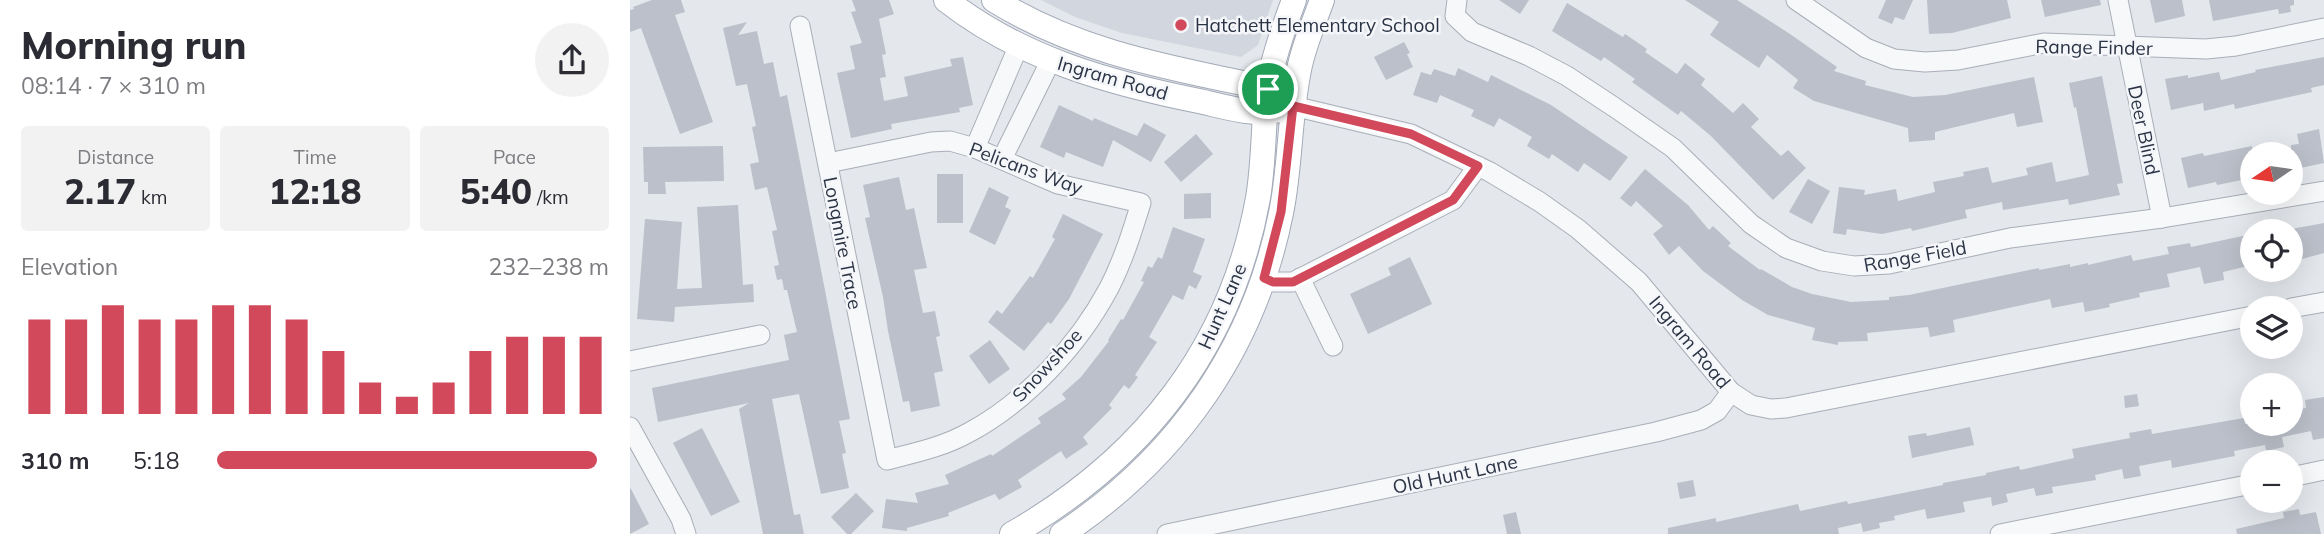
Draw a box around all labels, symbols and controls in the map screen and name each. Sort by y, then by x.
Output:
place label: Hatchett Elementary School [1195,13,1440,37]
marker: Hatchett Elementary School [1173,17,1189,33]
text: Morning run [21,21,247,69]
button: share [535,23,609,97]
street label: Range Finder [2035,34,2153,60]
street label: Ingram Road [1055,51,1171,105]
pin [1238,59,1298,119]
icon: arrive [1249,70,1287,108]
text: 08:14 · 7 × 310 m [21,71,206,100]
street label: Deer Blind [2123,83,2165,177]
street label: Pelicans Way [966,136,1086,200]
north arrow [2240,142,2303,205]
map controls [2240,142,2303,513]
text: Distance [77,145,154,169]
text: Time [293,145,337,169]
text: Pace [493,145,536,169]
text: 2.17 [64,169,136,213]
text: 12:18 [268,169,362,213]
text: 5:40 [460,169,532,213]
street label: Longmire Trace [818,175,868,311]
text: km [136,185,167,209]
text: /km [532,185,569,209]
button: locate [2240,219,2303,282]
street label: Range Field [1862,235,1968,277]
text: Elevation [21,252,118,281]
text: 232–238 m [488,252,609,281]
street label: Hunt Lane [1192,259,1252,353]
street label: Ingram Road [1644,291,1736,393]
button: layers [2240,296,2303,359]
street label: Snowshoe [1007,323,1087,407]
button: + [2240,373,2303,436]
text: 310 m [21,446,89,475]
text: 5:18 [133,446,180,475]
street label: Old Hunt Lane [1390,449,1520,499]
button: − [2240,450,2303,513]

